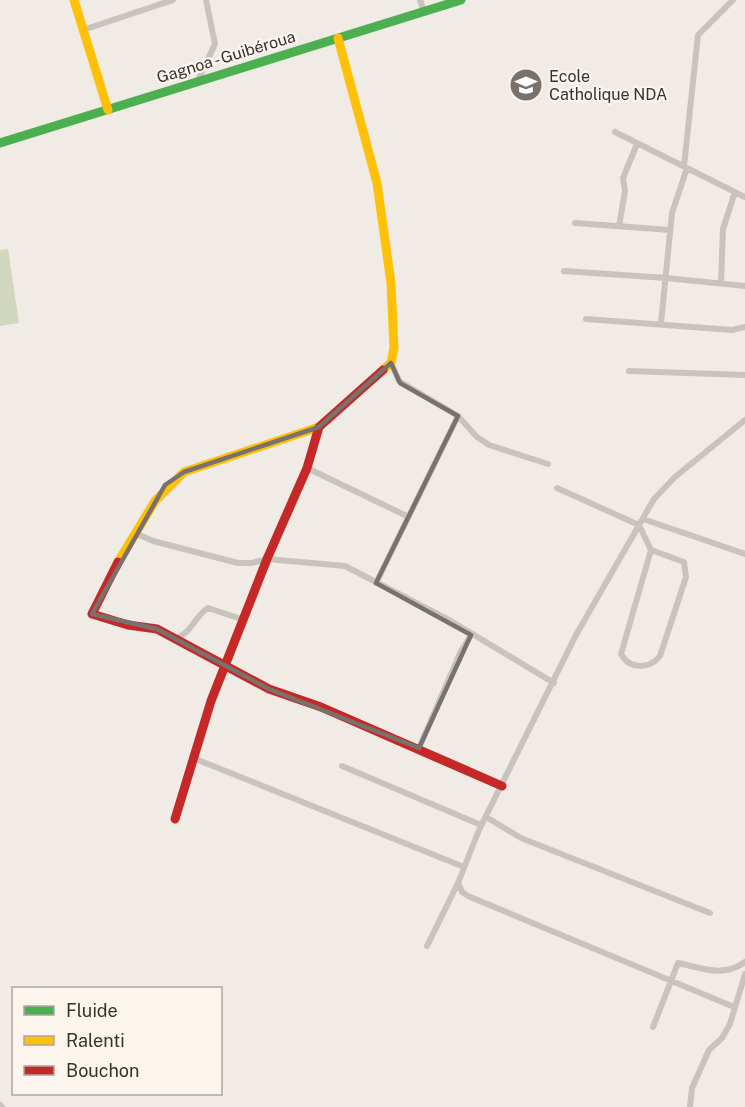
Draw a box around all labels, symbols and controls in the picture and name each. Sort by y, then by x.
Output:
street label: Gagnoa - Guibéroua [154,27,298,87]
school or university icon: Ecole Catholique NDA [508,67,544,103]
place label: Ecole Catholique NDA [549,67,667,104]
legend [12,987,222,1095]
text: Fluide [66,1000,118,1021]
text: Ralenti [66,1030,125,1051]
text: Bouchon [66,1060,139,1081]

